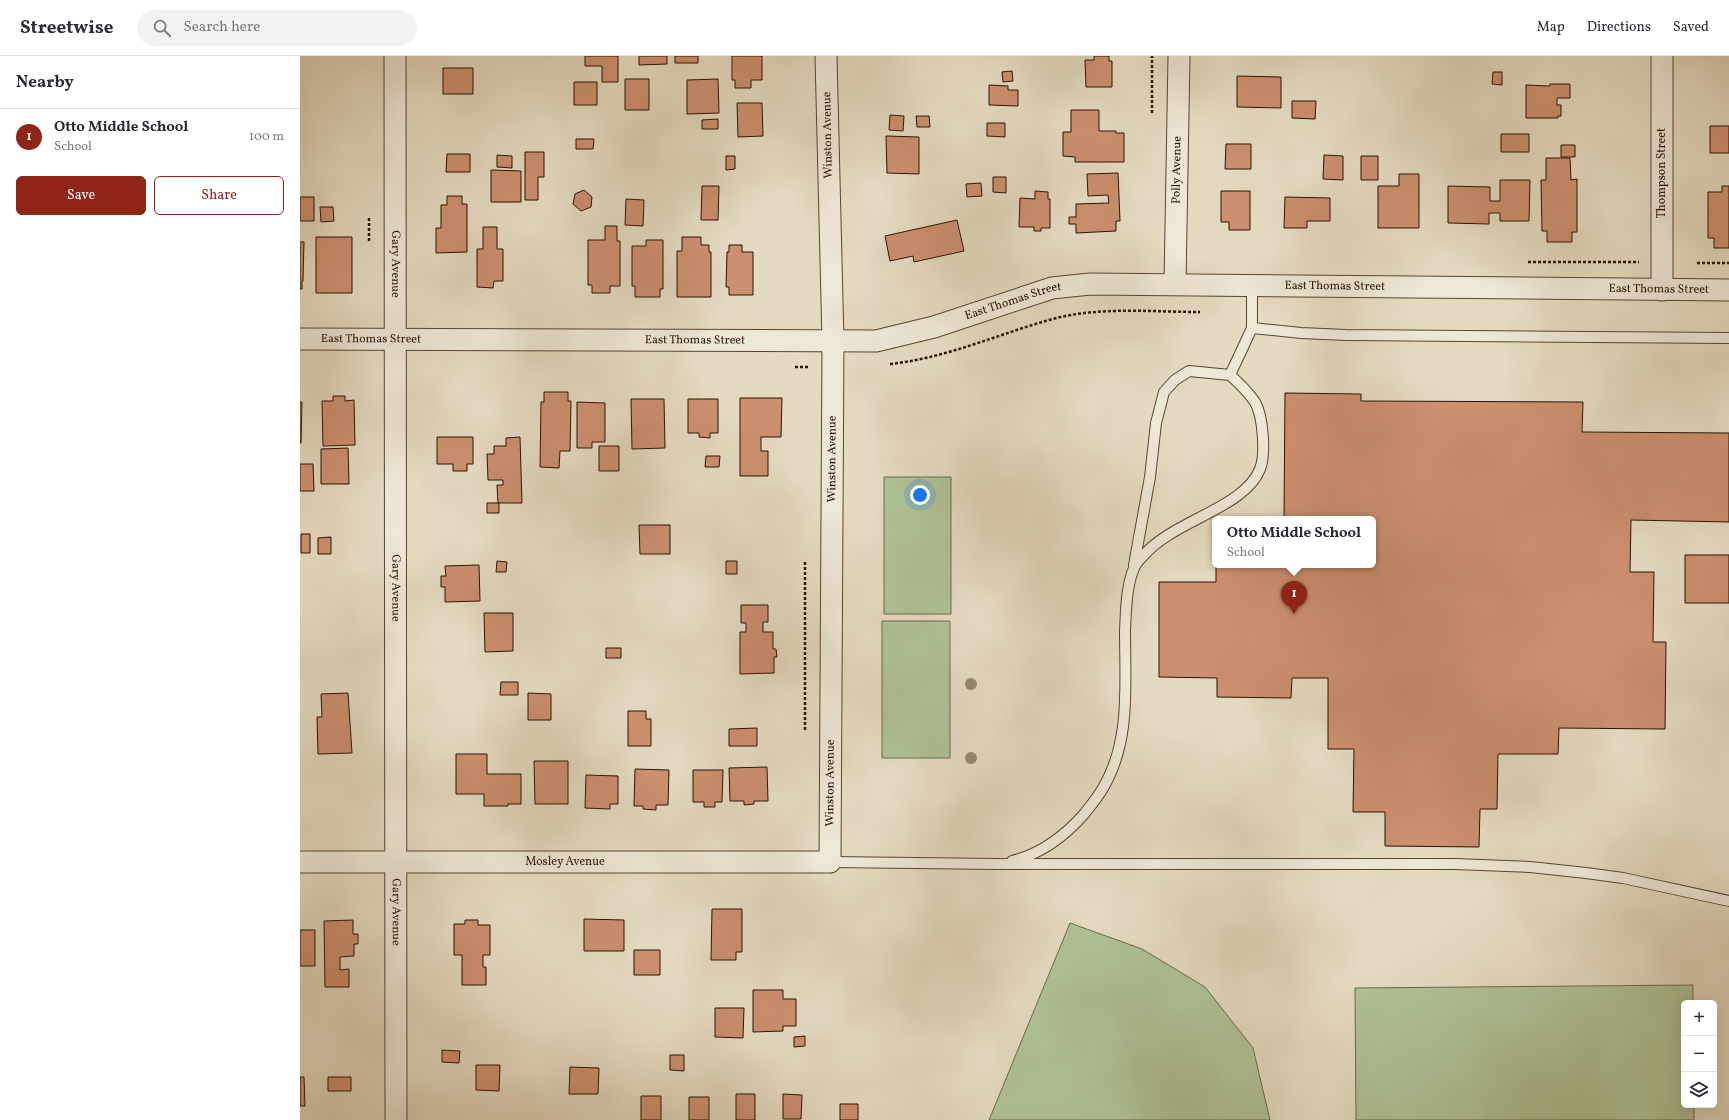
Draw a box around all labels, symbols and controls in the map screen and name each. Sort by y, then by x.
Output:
search box [137,10,417,46]
text: Streetwise [20,15,113,41]
icon: search [151,17,173,39]
text: Search here [183,17,260,38]
text: Map [1537,18,1565,37]
text: Directions [1587,18,1651,37]
text: Saved [1673,18,1709,37]
text: Nearby [16,71,74,94]
street label: Winston Avenue [819,91,837,179]
text: Otto Middle School [54,117,188,138]
text: 1 [26,128,32,146]
text: 100 m [249,128,284,146]
street label: Thompson Street [1654,128,1670,218]
street label: Polly Avenue [1168,136,1186,204]
text: School [54,138,92,156]
button: Save [16,176,146,215]
button: Share [154,176,284,215]
street label: Gary Avenue [387,230,403,298]
street label: East Thomas Street [1284,278,1385,295]
street label: East Thomas Street [963,279,1062,324]
street label: East Thomas Street [1608,281,1709,298]
street label: East Thomas Street [321,331,421,347]
street label: East Thomas Street [645,332,745,349]
street label: Winston Avenue [824,415,841,503]
your location [910,485,930,505]
popup [1212,516,1376,568]
text: Otto Middle School [1227,523,1361,544]
text: School [1227,544,1265,562]
street label: Gary Avenue [387,554,404,622]
pin: 1 [1281,581,1307,614]
street label: Winston Avenue [822,739,839,827]
street label: Mosley Avenue [525,854,605,870]
street label: Gary Avenue [388,878,404,946]
map controls [1681,1000,1717,1108]
button: + [1681,1000,1717,1036]
button: − [1681,1036,1717,1072]
button: layers [1681,1072,1717,1108]

